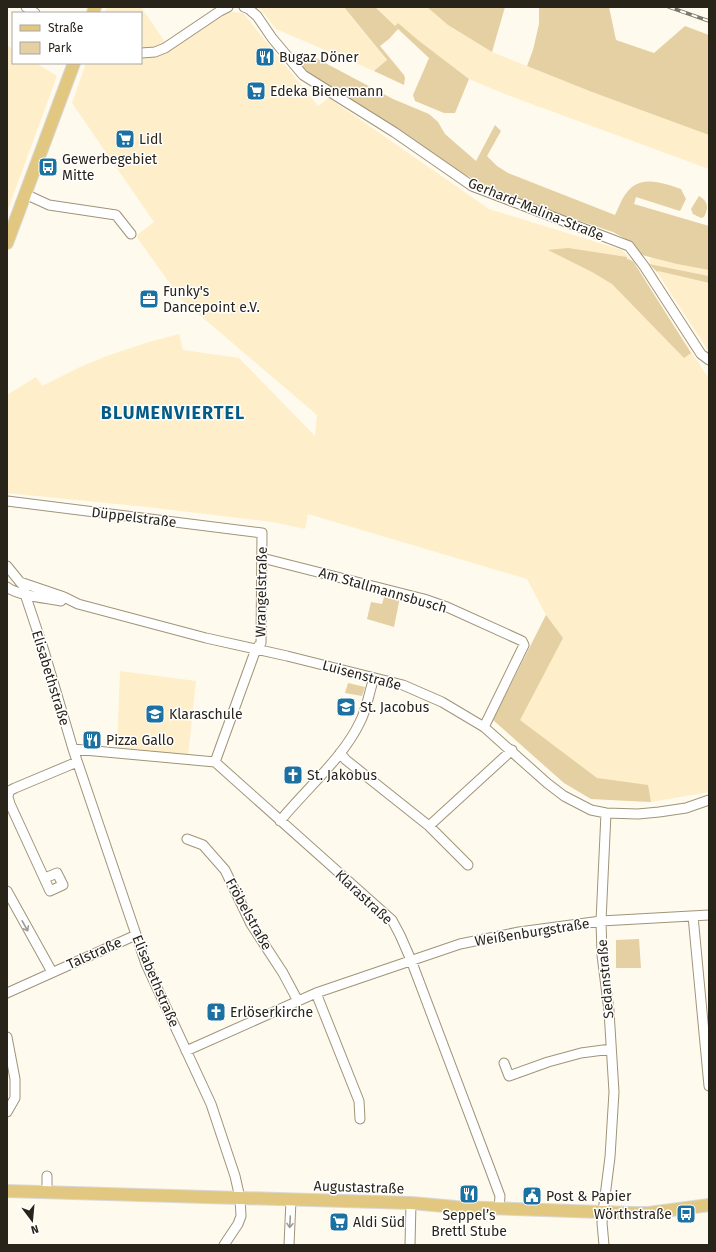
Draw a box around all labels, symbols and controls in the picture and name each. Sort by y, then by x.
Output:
legend [12,12,142,64]
text: Straße [48,21,83,35]
text: Park [48,41,72,55]
restaurant icon: Bugaz Döner [254,46,276,68]
place label: Bugaz Döner [279,49,359,66]
supermarket icon: Edeka Bienemann [245,80,267,102]
place label: Edeka Bienemann [270,83,383,100]
supermarket icon: Lidl [114,128,136,150]
place label: Lidl [139,131,162,148]
place label: Gewerbegebiet Mitte [62,151,158,184]
bus stop icon: Gewerbegebiet Mitte [37,156,59,178]
street label: Gerhard-Malina-Straße [465,174,606,245]
place label: Funky's Dancepoint e.V. [163,283,260,316]
office icon: Funky's Dancepoint e.V. [138,288,160,310]
district label: BLUMENVIERTEL [101,402,245,424]
street label: Düppelstraße [90,504,177,531]
street label: Wrangelstraße [252,546,271,638]
street label: Am Stallmannsbusch [317,564,449,617]
street label: Elisabethstraße [28,628,73,728]
street label: Luisenstraße [320,657,403,694]
school or university icon: St. Jacobus [335,696,357,718]
place label: St. Jacobus [360,699,430,716]
school or university icon: Klaraschule [144,703,166,725]
place label: Klaraschule [169,706,243,723]
restaurant icon: Pizza Gallo [81,729,103,751]
place label: Pizza Gallo [106,732,174,749]
church icon: St. Jakobus [282,764,304,786]
place label: St. Jakobus [307,767,377,784]
street label: Klarastraße [331,866,396,928]
street label: Fröbelstraße [222,875,275,953]
street label: Weißenburgstraße [473,915,591,950]
one-way arrow [22,920,30,932]
street label: Elisabethstraße [128,932,183,1030]
street label: Talstraße [64,934,124,973]
street label: Sedanstraße [594,939,617,1019]
church icon: Erlöserkirche [205,1001,227,1023]
place label: Erlöserkirche [230,1004,313,1021]
street label: Augustastraße [313,1177,404,1198]
restaurant icon: Seppel’s Brettl Stube [458,1183,480,1205]
public building icon: Post & Papier [521,1185,543,1207]
place label: Post & Papier [546,1188,632,1205]
north arrow [12,1200,52,1240]
bus stop icon: Wörthstraße [675,1203,697,1225]
place label: Wörthstraße [594,1206,672,1223]
place label: Seppel’s Brettl Stube [431,1207,507,1240]
supermarket icon: Aldi Süd [328,1211,350,1233]
place label: Aldi Süd [353,1214,405,1231]
one-way arrow [286,1215,293,1228]
text: N [29,1222,40,1236]

